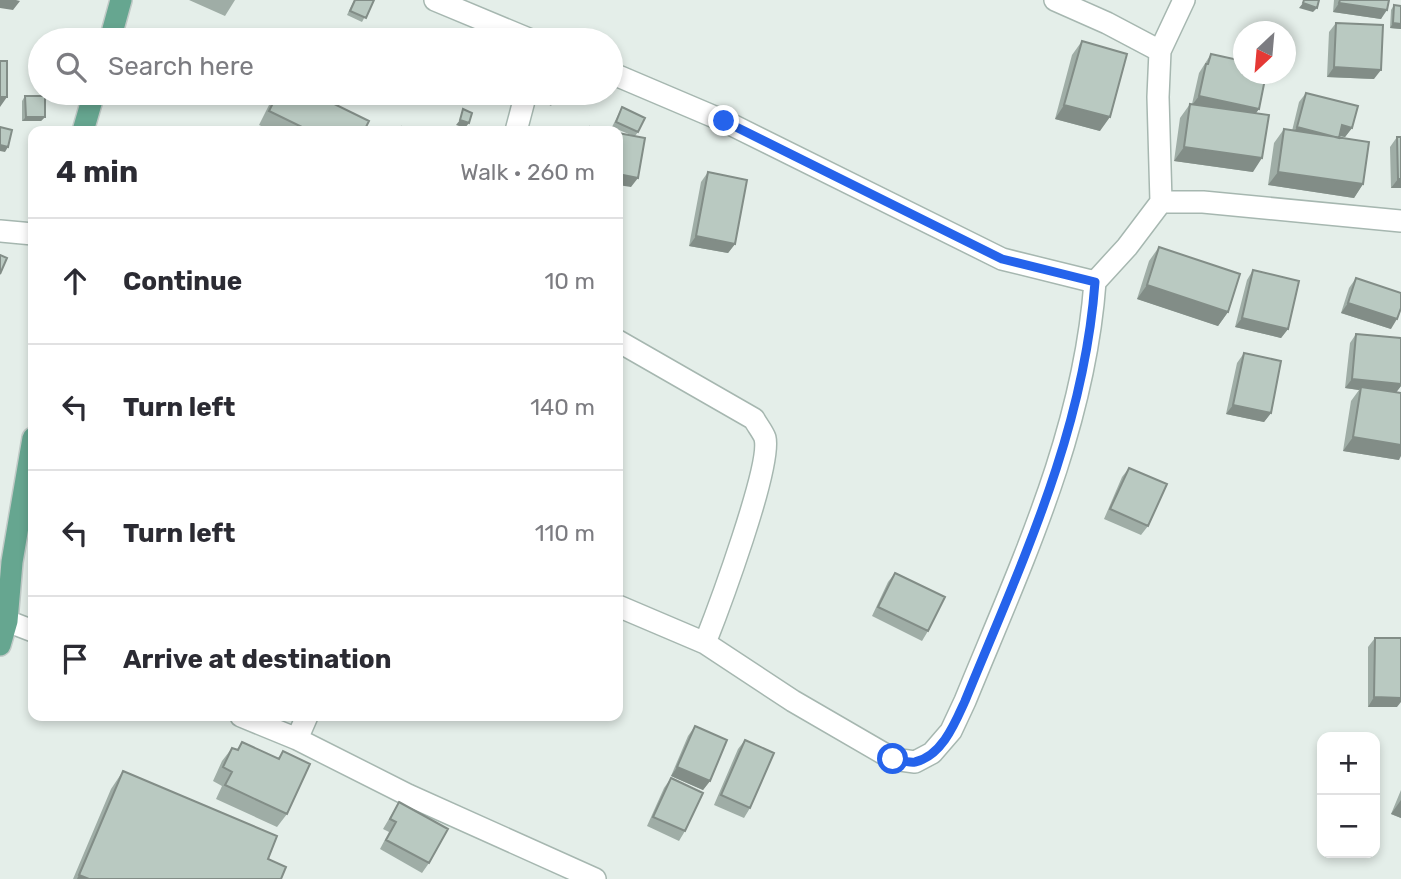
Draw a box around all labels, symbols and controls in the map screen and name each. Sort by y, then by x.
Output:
north arrow [1233,21,1296,84]
search box [28,28,623,105]
icon: search [52,48,90,86]
text: Search here [108,51,254,82]
route end [708,105,739,136]
text: 4 min [56,154,138,190]
text: Walk · 260 m [460,158,595,186]
icon: ahead [56,262,94,300]
text: Continue [123,266,242,297]
text: 10 m [544,267,595,295]
icon: left [56,388,94,426]
text: Turn left [123,392,235,423]
text: 140 m [530,393,595,421]
icon: left [56,514,94,552]
text: Turn left [123,518,235,549]
text: 110 m [535,519,595,547]
icon: arrive [56,640,94,678]
text: Arrive at destination [123,644,391,675]
map controls [1317,732,1380,858]
button: + [1317,732,1380,795]
route start [877,743,908,774]
button: − [1317,795,1380,858]

